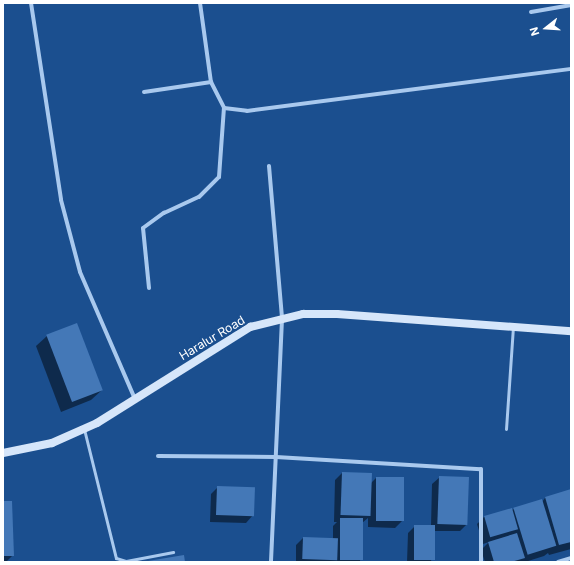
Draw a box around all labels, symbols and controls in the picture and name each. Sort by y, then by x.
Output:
north arrow [526,8,566,48]
text: N [527,25,542,38]
street label: Haralur Road [177,313,247,363]

